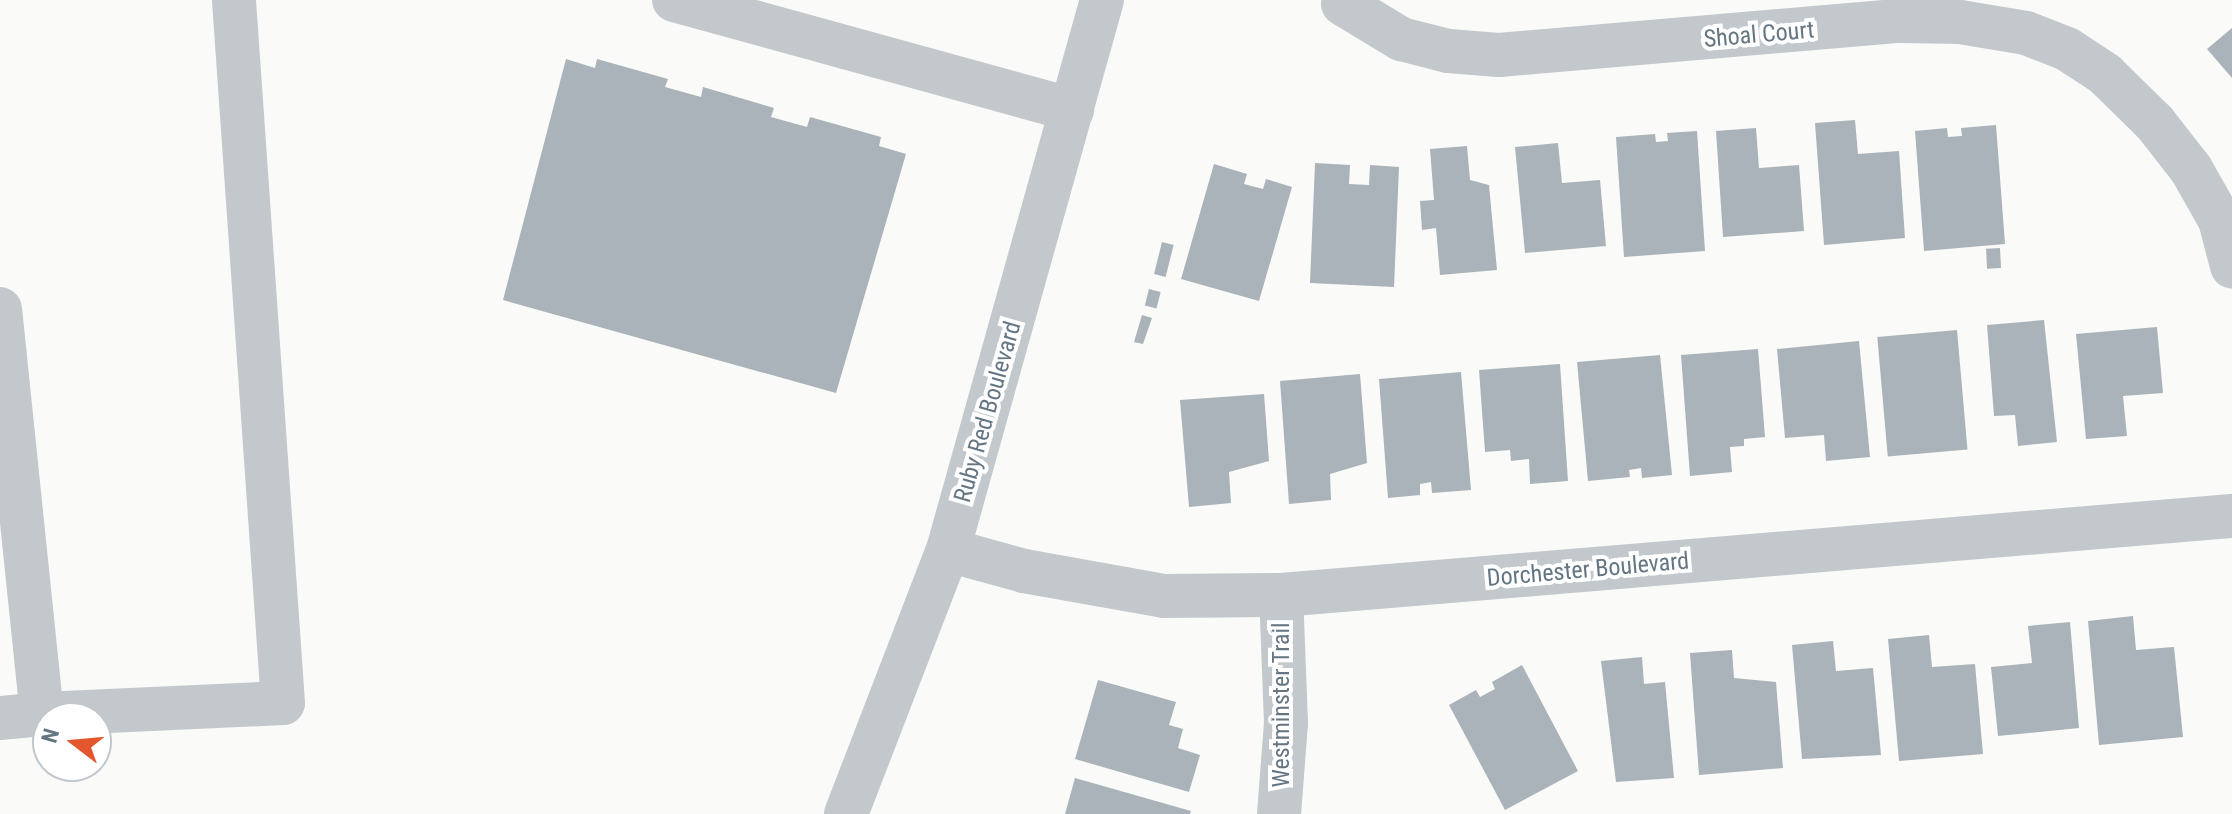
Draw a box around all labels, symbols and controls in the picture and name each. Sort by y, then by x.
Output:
street label: Shoal Court [1703,16,1815,54]
street label: Ruby Red Boulevard [948,318,1028,506]
street label: Dorchester Boulevard [1486,547,1690,593]
street label: Westminster Trail [1268,622,1296,788]
north arrow [32,702,112,782]
text: N [36,726,64,746]

